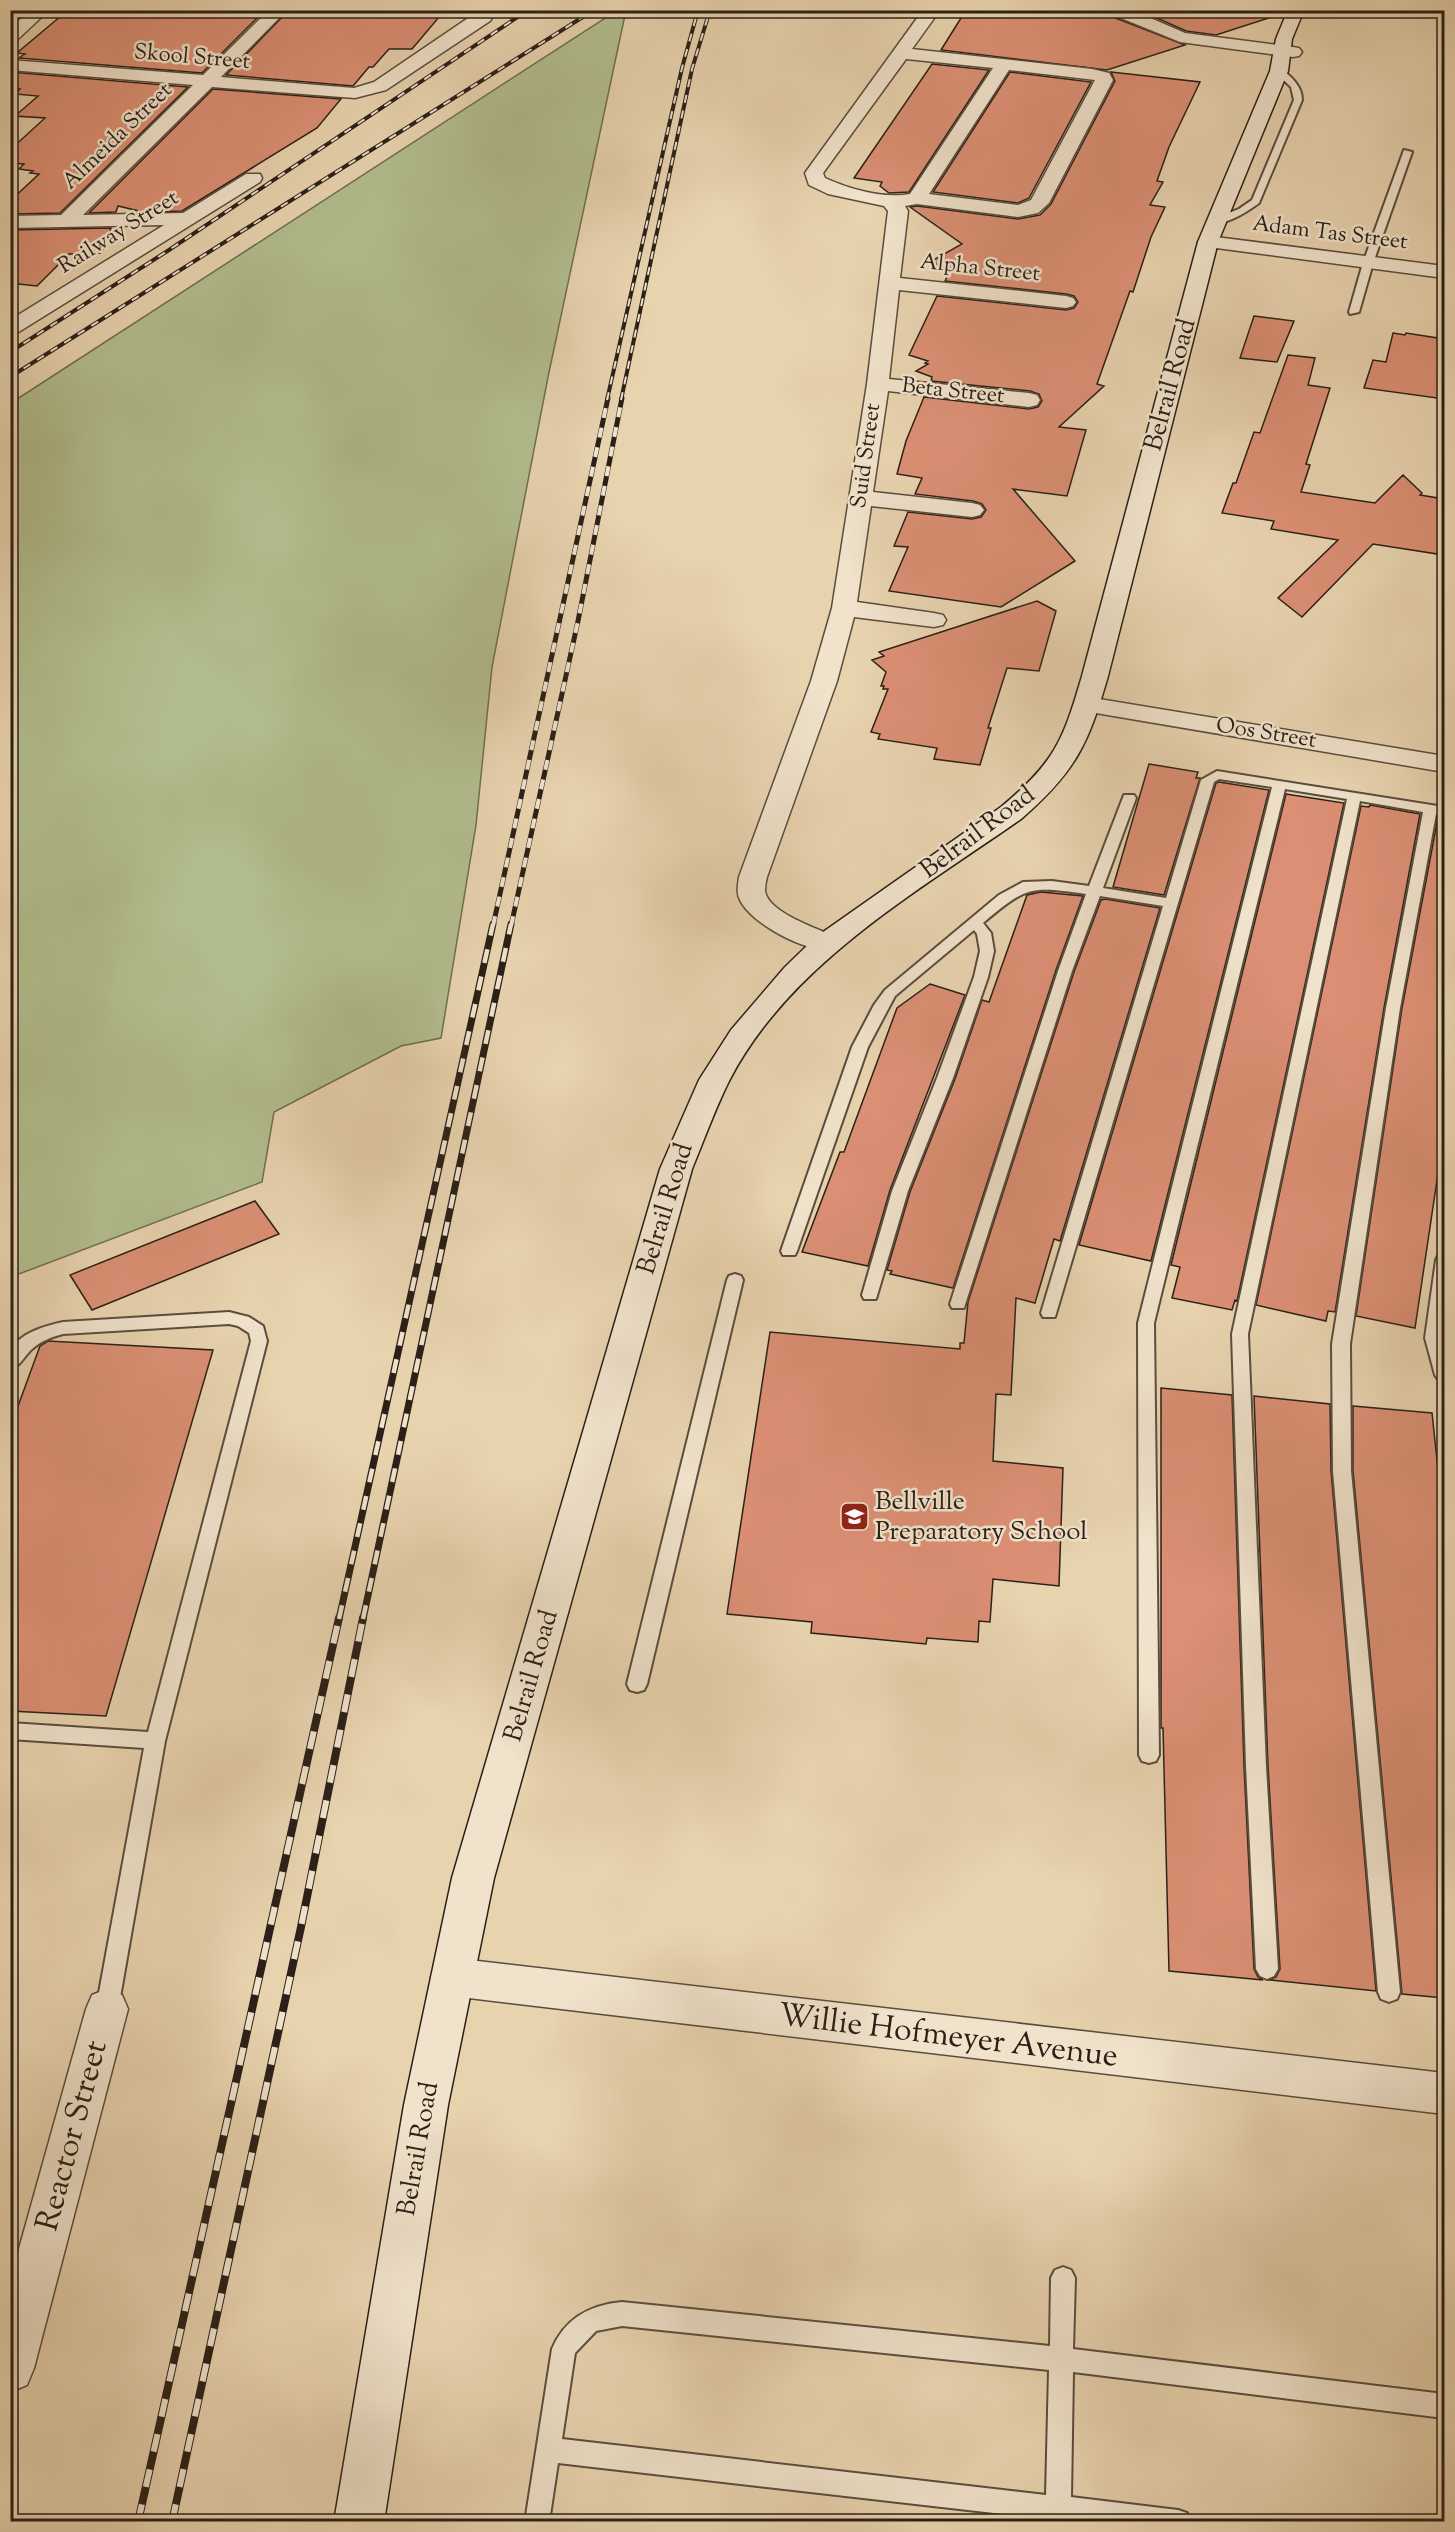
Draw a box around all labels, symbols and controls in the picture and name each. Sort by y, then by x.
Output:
street label: Skool Street [133,37,252,79]
street label: Almeida Street [56,76,181,198]
street label: Railway Street [52,183,186,283]
street label: Adam Tas Street [1251,209,1410,259]
street label: Alpha Street [918,247,1042,291]
street label: Belrail Road [1136,314,1207,455]
street label: Beta Street [900,371,1006,413]
street label: Suid Street [844,401,890,511]
street label: Oos Street [1214,710,1319,758]
street label: Belrail Road [913,777,1044,889]
street label: Belrail Road [628,1138,704,1279]
place label: Bellville Preparatory School [875,1484,1087,1551]
school or university icon: Bellville Preparatory School [838,1501,870,1533]
street label: Belrail Road [496,1605,569,1746]
street label: Willie Hofmeyer Avenue [776,1993,1120,2081]
street label: Reactor Street [25,2036,121,2236]
street label: Belrail Road [389,2079,449,2219]

